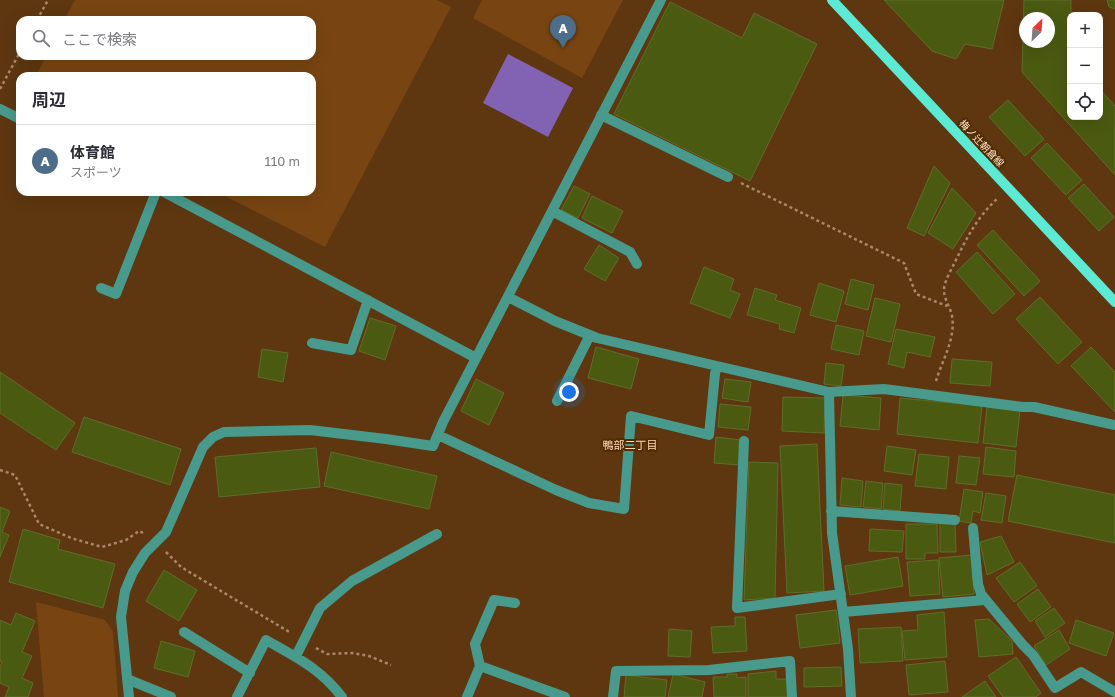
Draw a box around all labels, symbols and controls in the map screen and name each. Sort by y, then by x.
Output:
north arrow [1019,12,1055,48]
map controls [1067,12,1103,120]
button: + [1067,12,1103,48]
pin: A [550,15,576,48]
search box [16,16,316,60]
icon: search [30,27,52,49]
text: ここで検索 [62,30,137,48]
button: − [1067,48,1103,84]
button: locate [1067,84,1103,120]
text: 周辺 [32,89,66,110]
street label: 梅ノ辻朝倉線 [957,117,1007,169]
text: 体育館 [70,143,115,161]
text: A [40,153,50,169]
text: 110 m [265,153,300,169]
text: スポーツ [70,164,122,180]
your location [559,382,579,402]
district label: 鴨部二丁目 [603,438,658,451]

